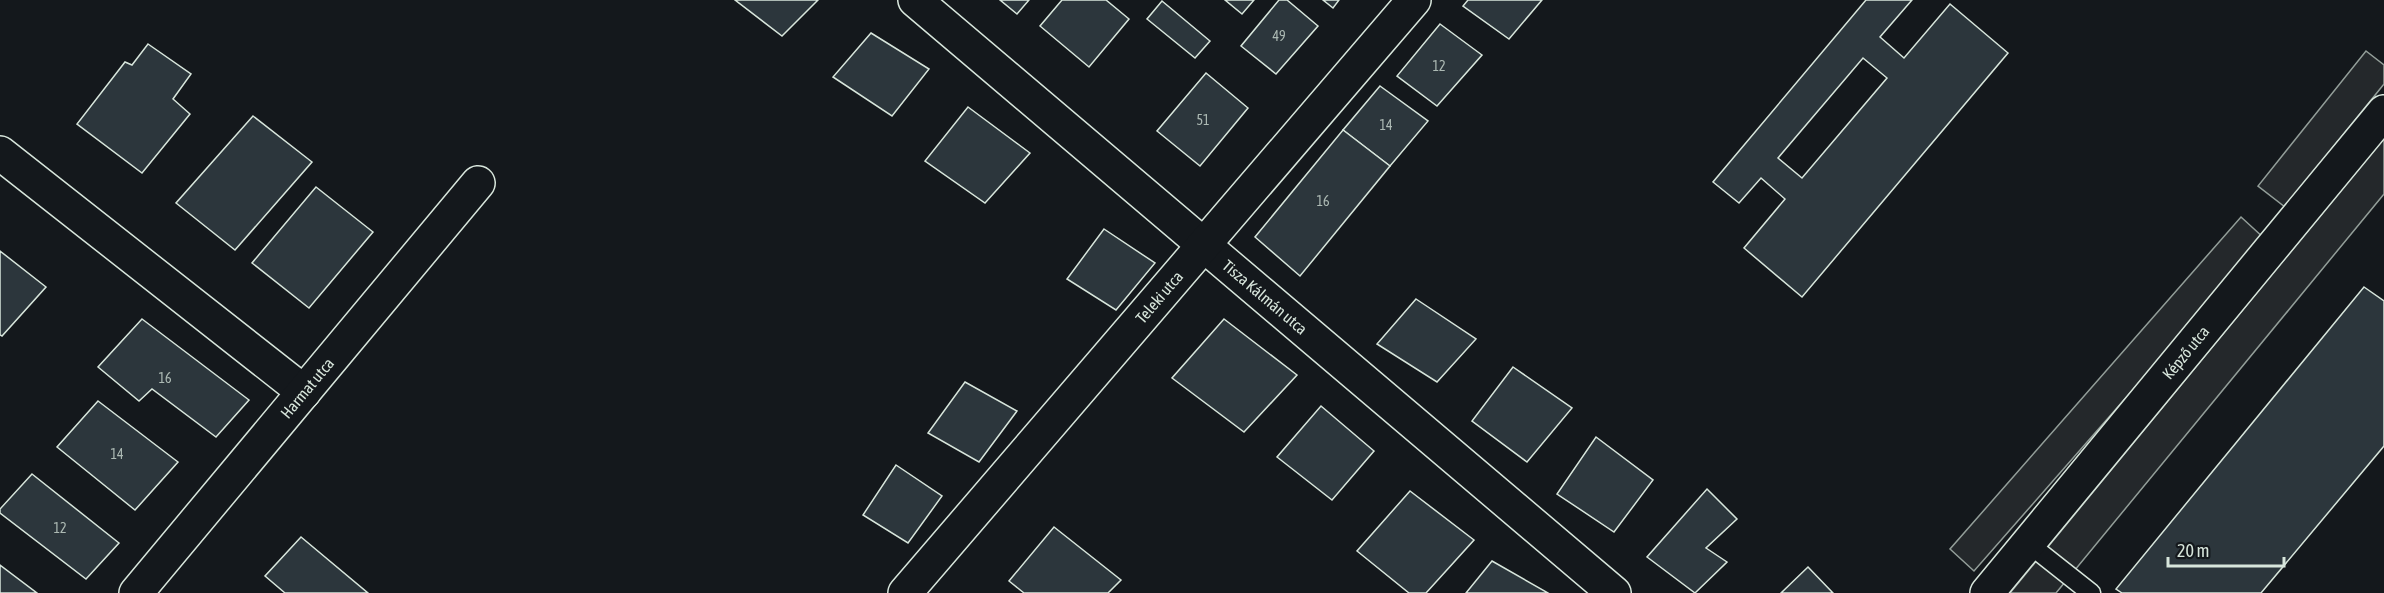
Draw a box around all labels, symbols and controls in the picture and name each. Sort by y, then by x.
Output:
house number: 49 [1272,28,1286,44]
house number: 12 [1432,58,1446,74]
house number: 51 [1196,112,1210,128]
house number: 14 [1379,117,1393,133]
house number: 16 [1316,193,1330,209]
street label: Tisza Kálmán utca [1219,256,1311,338]
street label: Teleki utca [1132,267,1186,327]
street label: Képző utca [2159,322,2213,382]
street label: Harmat utca [277,354,337,422]
house number: 16 [158,370,172,386]
house number: 14 [110,446,124,462]
house number: 12 [53,520,67,536]
scale bar [2168,530,2284,568]
text: 20 m [2177,540,2209,561]

